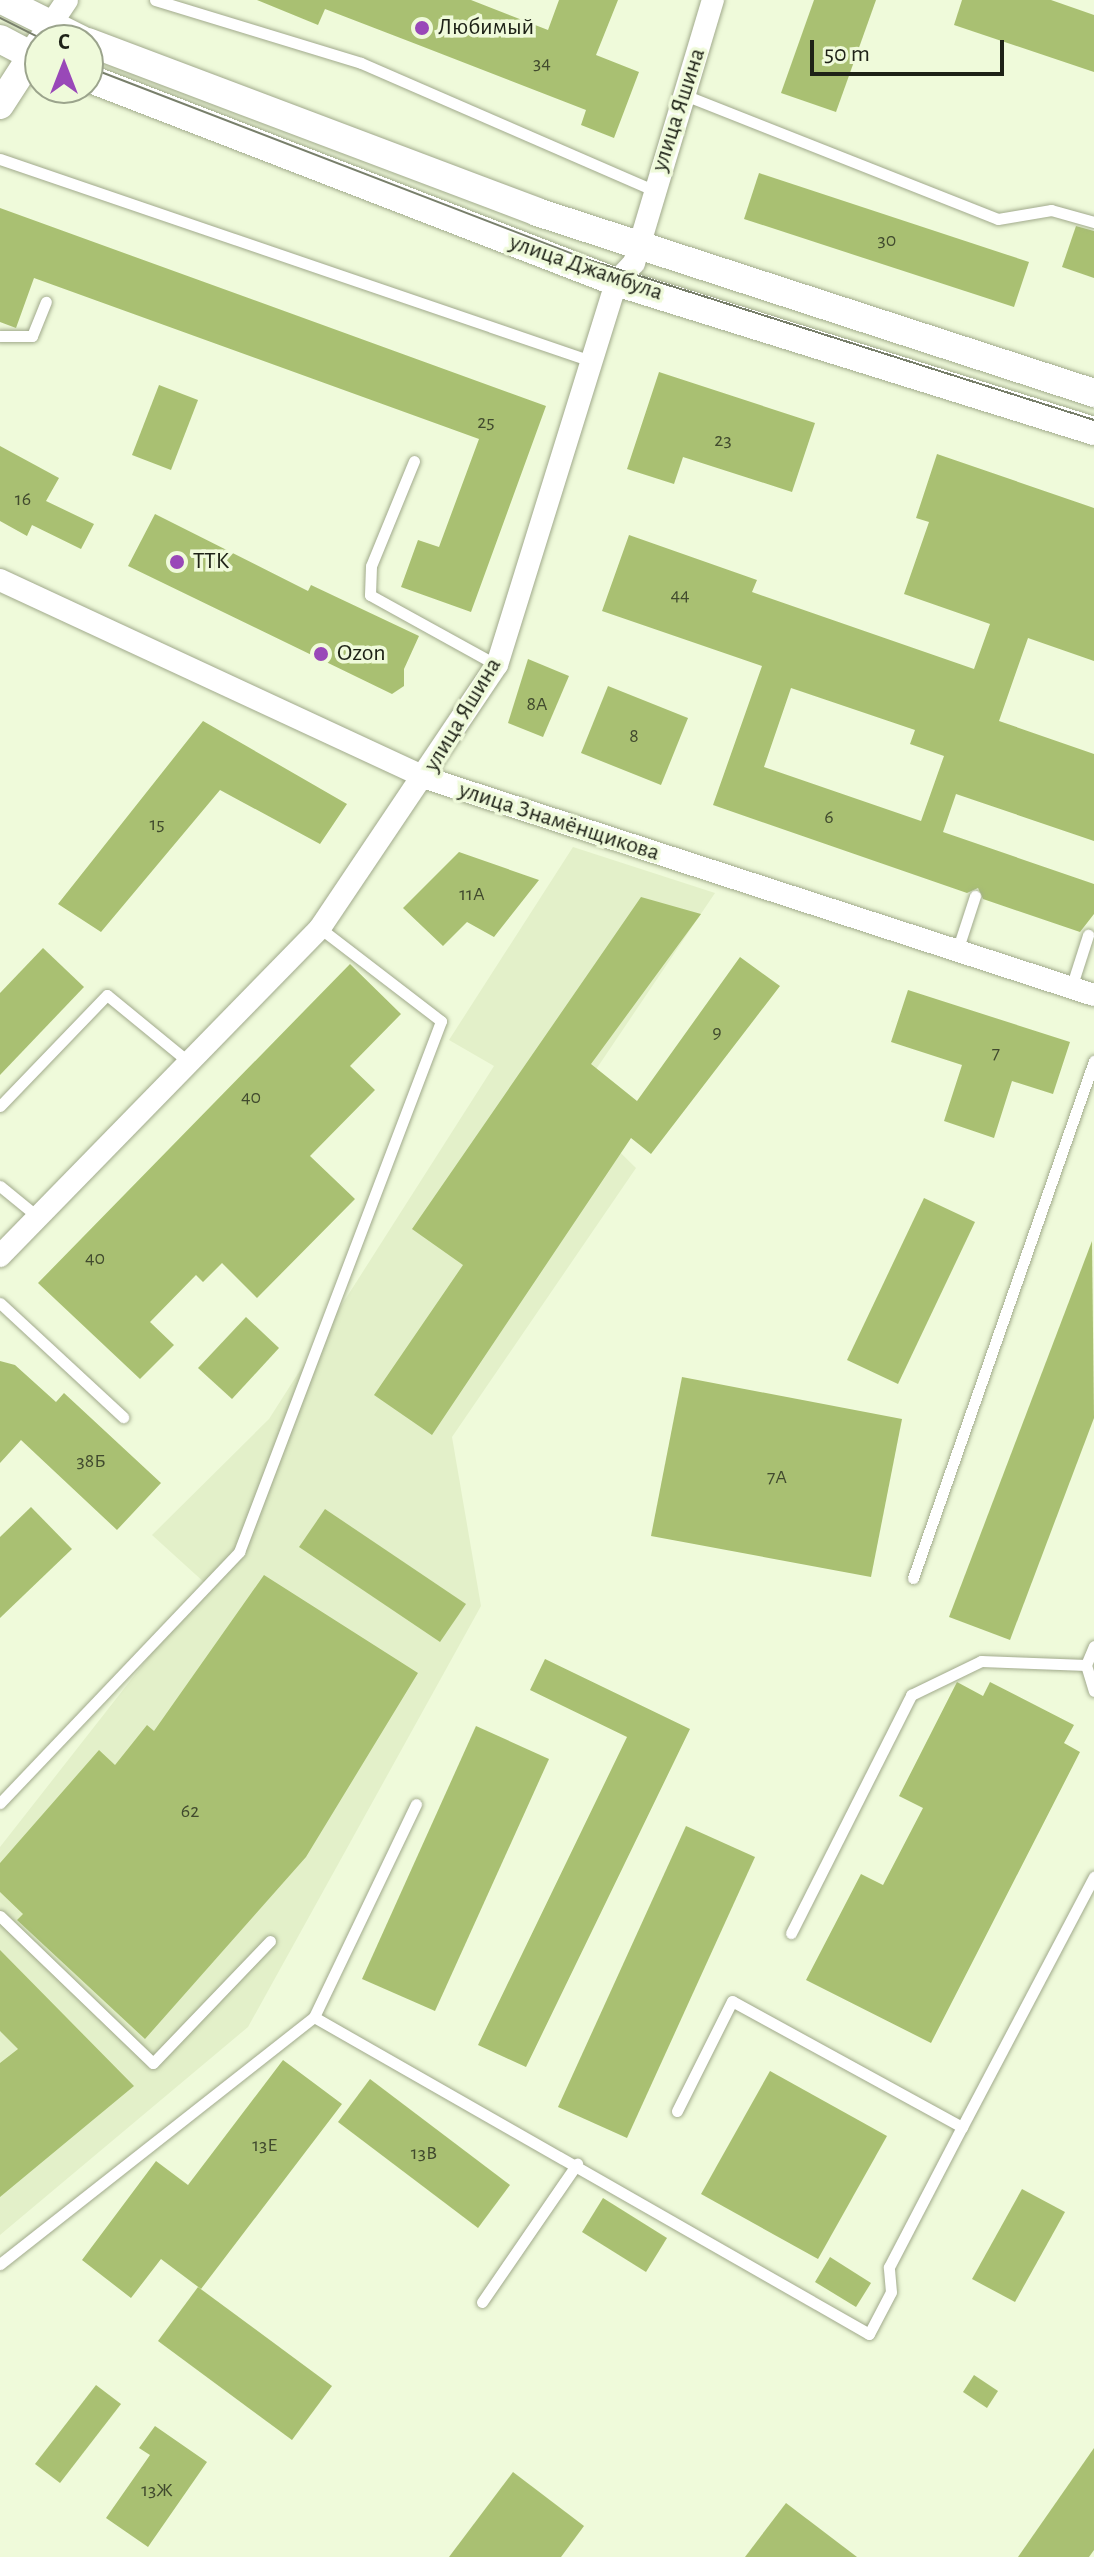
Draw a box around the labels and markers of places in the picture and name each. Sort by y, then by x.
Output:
place label: Любимый [438,14,534,42]
marker: Любимый [413,19,431,37]
place label: ТТК [193,548,230,576]
marker: ТТК [168,553,186,571]
place label: Ozon [337,640,386,668]
marker: Ozon [312,645,330,663]

